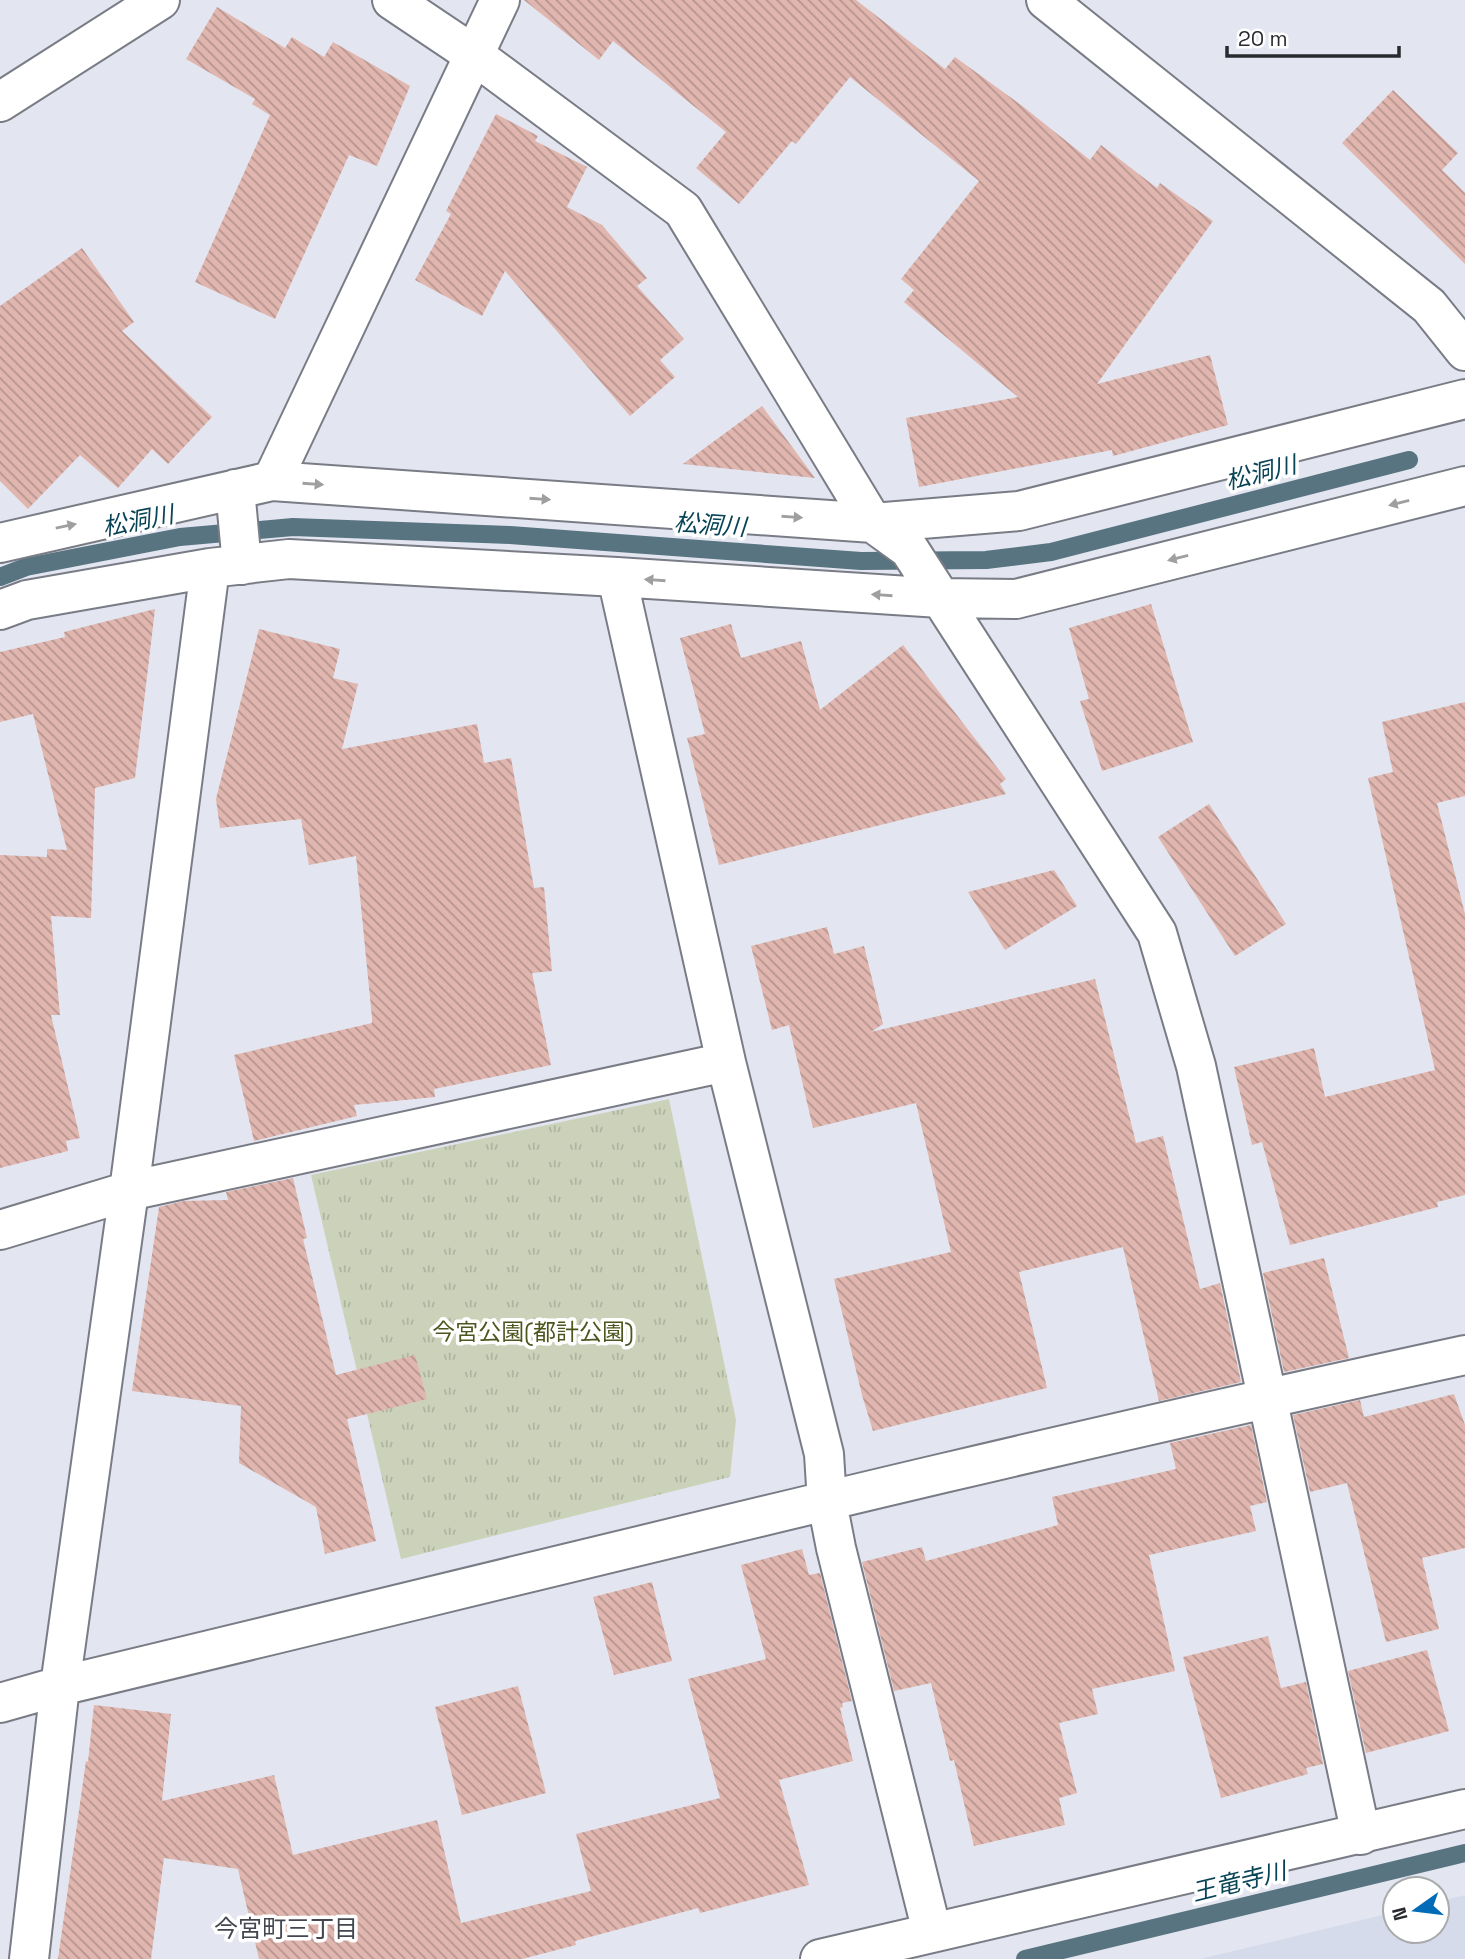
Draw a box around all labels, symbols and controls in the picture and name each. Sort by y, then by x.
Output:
scale bar [1227,14,1398,58]
text: 20 m [1238,25,1288,52]
water label: 松洞川 [1222,448,1302,496]
one-way arrow [302,478,324,489]
one-way arrow [529,494,551,505]
water label: 松洞川 [100,498,179,543]
one-way arrow [1388,498,1410,509]
water label: 松洞川 [673,507,750,543]
one-way arrow [781,512,803,523]
one-way arrow [55,521,77,532]
one-way arrow [1167,553,1189,564]
one-way arrow [644,574,666,585]
one-way arrow [871,589,893,600]
park label: 今宮公園(都計公園) [432,1317,634,1347]
water label: 王竜寺川 [1189,1854,1292,1908]
north arrow [1381,1875,1451,1945]
text: N [1386,1905,1414,1923]
district label: 今宮町三丁目 [214,1913,358,1944]

